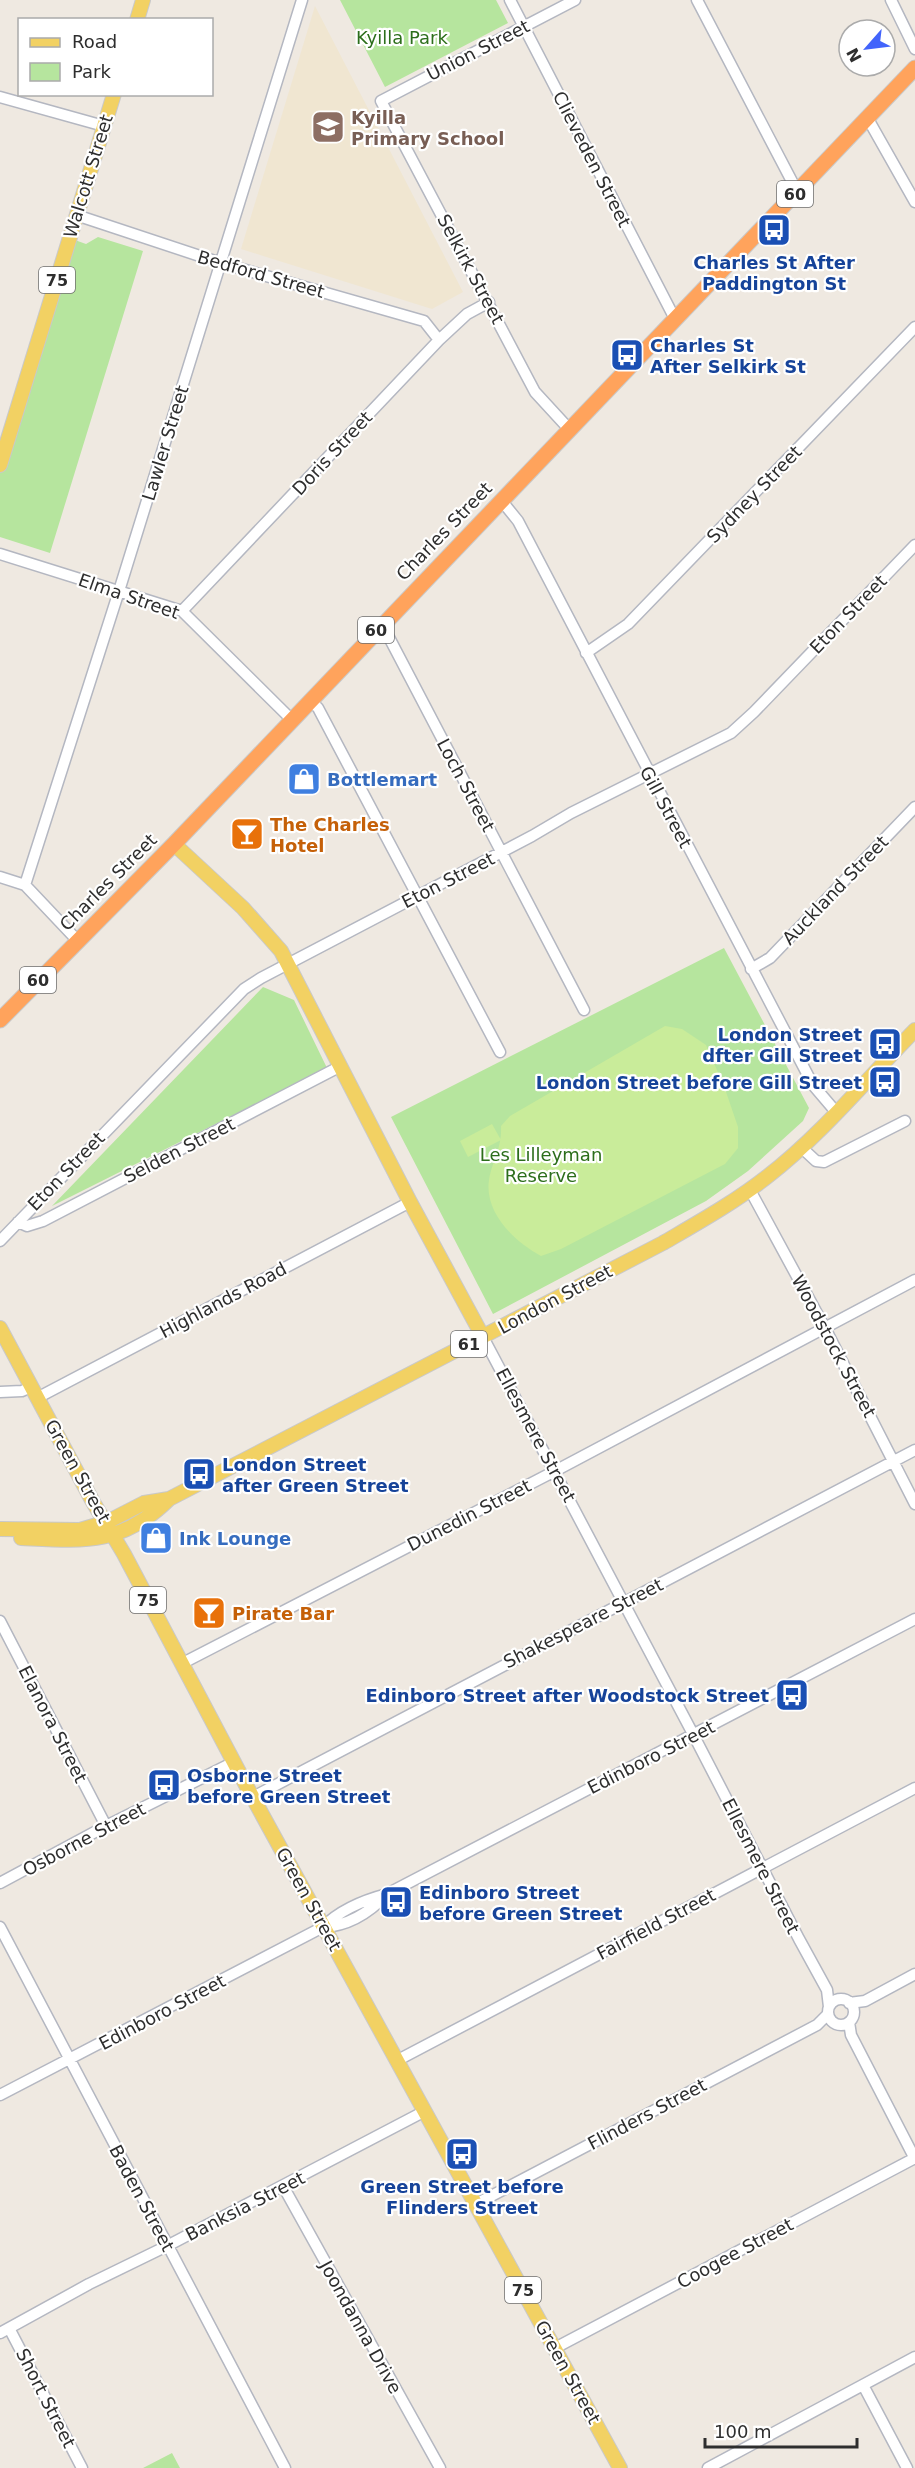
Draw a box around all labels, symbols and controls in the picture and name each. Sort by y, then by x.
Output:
street label: Union Street [423,15,533,85]
legend [18,18,213,96]
north arrow [837,18,897,78]
park label: Kyilla Park [356,27,448,48]
text: Road [72,31,117,52]
text: N [843,44,866,65]
text: Park [72,61,111,82]
street label: Clieveden Street [549,88,635,230]
place label: Kyilla Primary School [351,107,504,149]
school or university icon: Kyilla Primary School [310,109,346,145]
street label: Walcott Street [59,112,117,240]
road number: 60 [777,181,813,207]
street label: Selkirk Street [433,211,509,327]
bus stop icon: Charles St After Paddington St [756,212,792,248]
street label: Bedford Street [195,246,327,302]
place label: Charles St After Paddington St [693,252,855,294]
road number: 75 [39,267,75,293]
place label: Charles St After Selkirk St [650,335,806,377]
bus stop icon: Charles St After Selkirk St [609,337,645,373]
street label: Lawler Street [137,383,193,503]
street label: Doris Street [288,407,376,499]
street label: Sydney Street [702,441,806,547]
street label: Charles Street [392,478,496,584]
street label: Elma Street [76,569,182,623]
street label: Eton Street [805,570,891,658]
road number: 60 [358,617,394,643]
street label: Loch Street [433,735,499,835]
shop icon: Bottlemart [286,761,322,797]
street label: Gill Street [636,763,696,851]
place label: Bottlemart [327,769,437,790]
place label: The Charles Hotel [270,814,390,856]
bar icon: The Charles Hotel [229,816,265,852]
street label: Charles Street [55,829,161,935]
street label: Auckland Street [778,831,892,949]
street label: Eton Street [398,848,498,912]
road number: 60 [20,967,56,993]
place label: London Street dfter Gill Street [702,1024,862,1066]
bus stop icon: London Street dfter Gill Street [867,1026,903,1062]
bus stop icon: London Street before Gill Street [867,1064,903,1100]
place label: London Street before Gill Street [536,1072,862,1093]
street label: Selden Street [120,1113,238,1187]
street label: Eton Street [23,1127,109,1215]
park label: Les Lilleyman Reserve [480,1144,602,1186]
street label: Highlands Road [156,1258,290,1342]
street label: London Street [494,1260,616,1338]
street label: Woodstock Street [788,1271,880,1421]
road number: 61 [451,1331,487,1357]
street label: Ellesmere Street [492,1364,580,1506]
street label: Green Street [41,1416,115,1526]
place label: London Street after Green Street [222,1454,409,1496]
bus stop icon: London Street after Green Street [181,1456,217,1492]
street label: Dunedin Street [404,1475,534,1555]
shop icon: Ink Lounge [138,1520,174,1556]
place label: Ink Lounge [179,1528,291,1549]
street label: Shakespeare Street [500,1574,666,1672]
road number: 75 [130,1587,166,1613]
bar icon: Pirate Bar [191,1595,227,1631]
place label: Pirate Bar [232,1603,334,1624]
street label: Elanora Street [14,1662,92,1786]
bus stop icon: Edinboro Street after Woodstock Street [774,1677,810,1713]
place label: Edinboro Street after Woodstock Street [366,1685,769,1706]
street label: Edinboro Street [584,1716,718,1798]
place label: Osborne Street before Green Street [187,1765,391,1807]
bus stop icon: Osborne Street before Green Street [146,1767,182,1803]
street label: Ellesmere Street [718,1795,804,1937]
street label: Osborne Street [19,1798,149,1880]
street label: Green Street [272,1844,346,1954]
place label: Edinboro Street before Green Street [419,1882,623,1924]
bus stop icon: Edinboro Street before Green Street [378,1884,414,1920]
street label: Fairfield Street [593,1884,719,1964]
street label: Edinboro Street [95,1970,229,2054]
street label: Flinders Street [584,2074,710,2154]
bus stop icon: Green Street before Flinders Street [444,2136,480,2172]
street label: Baden Street [105,2141,179,2255]
street label: Banksia Street [182,2167,308,2245]
place label: Green Street before Flinders Street [360,2176,564,2218]
street label: Coogee Street [673,2214,797,2292]
street label: Joondanna Drive [315,2256,406,2397]
road number: 75 [505,2277,541,2303]
street label: Green Street [531,2317,605,2427]
street label: Short Street [12,2345,80,2451]
scale bar [705,2411,856,2449]
text: 100 m [714,2421,772,2442]

